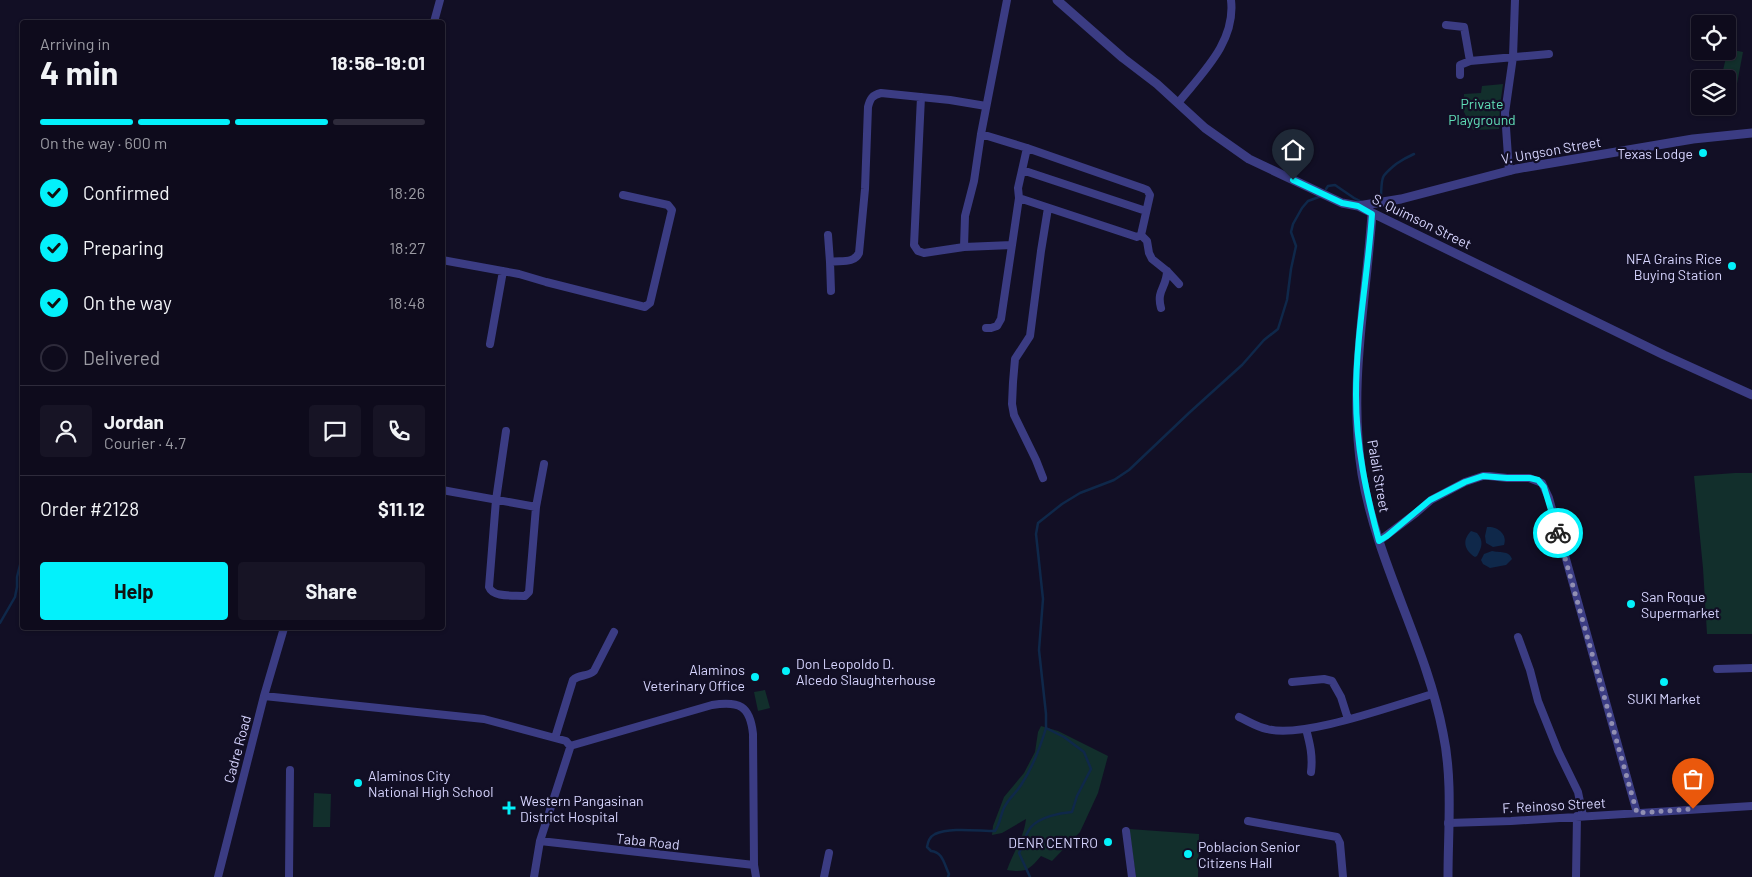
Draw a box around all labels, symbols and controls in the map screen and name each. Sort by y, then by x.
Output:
map controls [1691,15,1736,115]
button: locate [1691,15,1736,60]
text: Arriving in [40,34,110,53]
text: 18:56–19:01 [331,51,425,74]
text: 4 min [40,53,118,91]
button: layers [1691,70,1736,115]
park label: Private Playground [1448,95,1516,128]
pin [1272,129,1314,180]
text: On the way · 600 m [40,133,167,152]
street label: V. Ungson Street [1500,133,1602,167]
icon: home [1279,136,1307,164]
place label: Texas Lodge [1617,145,1693,162]
marker: Texas Lodge [1697,147,1709,159]
icon: check [40,179,68,207]
text: Confirmed [83,181,170,204]
text: 18:26 [389,183,425,202]
street label: S. Quimson Street [1370,190,1474,252]
icon: check [40,234,68,262]
text: Preparing [83,236,164,259]
text: 18:27 [389,238,425,257]
place label: NFA Grains Rice Buying Station [1626,250,1722,283]
marker: NFA Grains Rice Buying Station [1726,260,1738,272]
icon: check [40,289,68,317]
text: On the way [83,291,172,314]
text: 18:48 [388,293,425,312]
text: Delivered [83,346,160,369]
button: person [40,405,92,457]
button: chat [309,405,361,457]
button: phone [373,405,425,457]
text: Jordan [104,410,164,433]
text: Courier · 4.7 [104,433,186,452]
street label: Palali Street [1364,438,1394,514]
text: Order #2128 [40,497,139,520]
text: $11.12 [378,497,425,520]
courier [1533,508,1583,558]
icon: bike [1544,519,1572,547]
button: Help [40,562,228,620]
button: Share [238,562,425,620]
place label: San Roque Supermarket [1641,588,1720,621]
marker: San Roque Supermarket [1625,598,1637,610]
place label: Don Leopoldo D. Alcedo Slaughterhouse [796,655,936,688]
place label: Alaminos Veterinary Office [643,661,745,694]
marker: Don Leopoldo D. Alcedo Slaughterhouse [780,665,792,677]
marker: Alaminos Veterinary Office [749,671,761,683]
marker: SUKI Market [1658,676,1670,688]
place label: SUKI Market [1627,690,1701,707]
street label: Cadre Road [220,713,254,785]
pin [1672,758,1714,809]
icon: bag [1679,765,1707,793]
place label: Alaminos City National High School [368,767,494,800]
marker: Alaminos City National High School [352,777,364,789]
place label: Western Pangasinan District Hospital [520,792,644,825]
street label: F. Reinoso Street [1502,794,1606,816]
marker: Western Pangasinan District Hospital [502,801,516,815]
street label: Taba Road [616,829,680,853]
place label: DENR CENTRO [1008,834,1098,851]
marker: DENR CENTRO [1102,836,1114,848]
place label: Poblacion Senior Citizens Hall [1198,838,1300,871]
marker: Poblacion Senior Citizens Hall [1182,848,1194,860]

